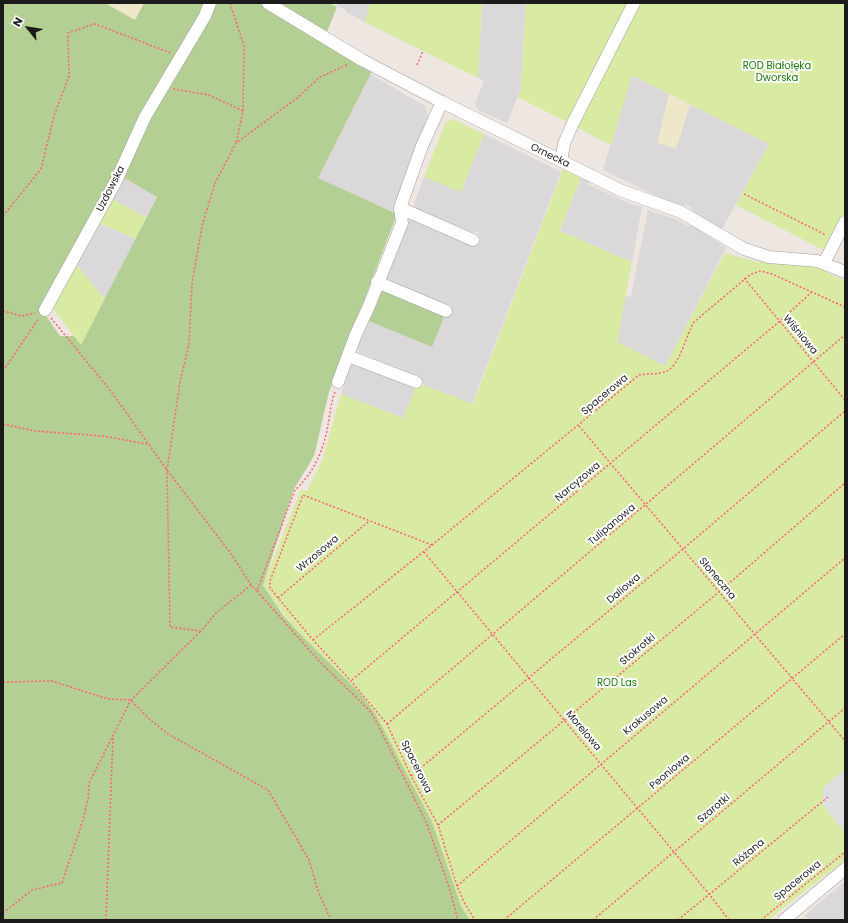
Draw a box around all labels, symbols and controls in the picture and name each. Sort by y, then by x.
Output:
north arrow [8,8,48,48]
text: N [9,14,27,30]
park label: ROD Białołęka Dworska [743,60,811,84]
street label: Ornecka [528,141,572,171]
street label: Uzdowska [94,164,128,214]
street label: Wiśniowa [780,313,820,357]
street label: Spacerowa [579,372,631,418]
street label: Narcyzowa [553,460,603,504]
street label: Tulipanowa [586,502,638,548]
street label: Wrzosowa [295,533,341,575]
street label: Słoneczna [696,556,738,602]
street label: Daliowa [605,572,643,606]
street label: Stokrotki [618,632,658,668]
park label: ROD Las [597,677,637,689]
street label: Krokusowa [621,694,671,738]
street label: Morelowa [563,708,603,754]
street label: Spacerowa [398,739,434,795]
street label: Peoniowa [648,752,692,792]
street label: Szarotki [695,792,733,826]
street label: Różana [731,837,767,869]
street label: Spacerowa [772,858,824,904]

